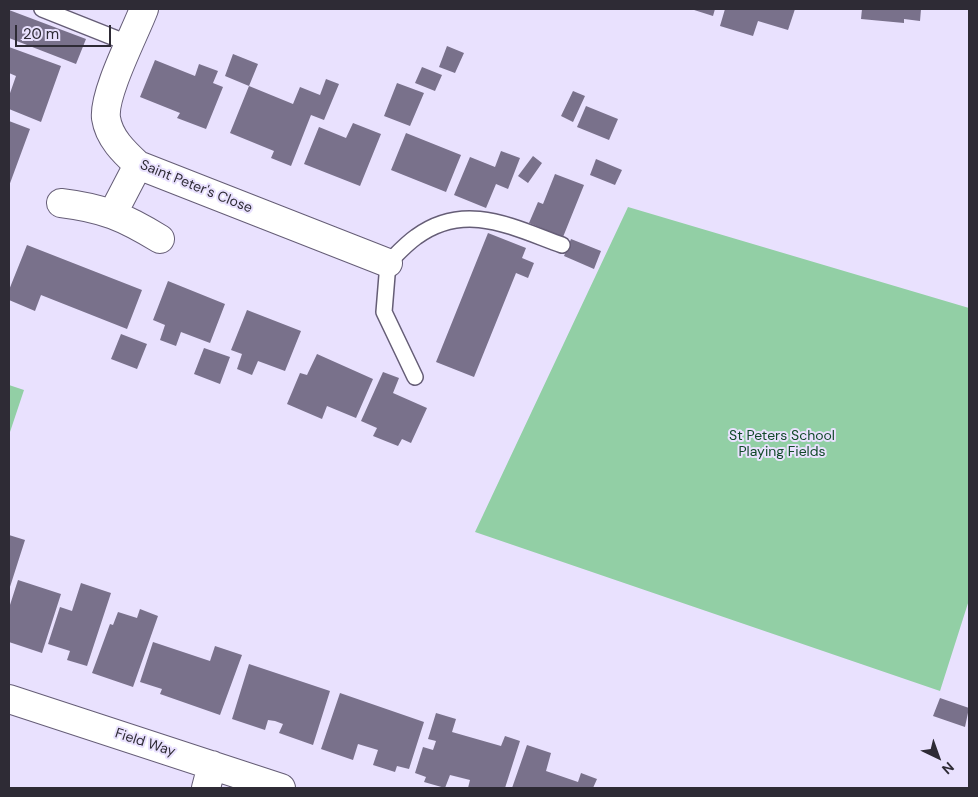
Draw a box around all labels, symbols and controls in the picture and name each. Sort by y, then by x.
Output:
scale bar [18,15,114,47]
text: 20 m [23,24,59,44]
street label: Saint Peter's Close [137,157,255,217]
park label: St Peters School Playing Fields [729,428,835,461]
street label: Field Way [113,725,177,761]
north arrow [913,732,963,782]
text: N [938,758,958,778]

